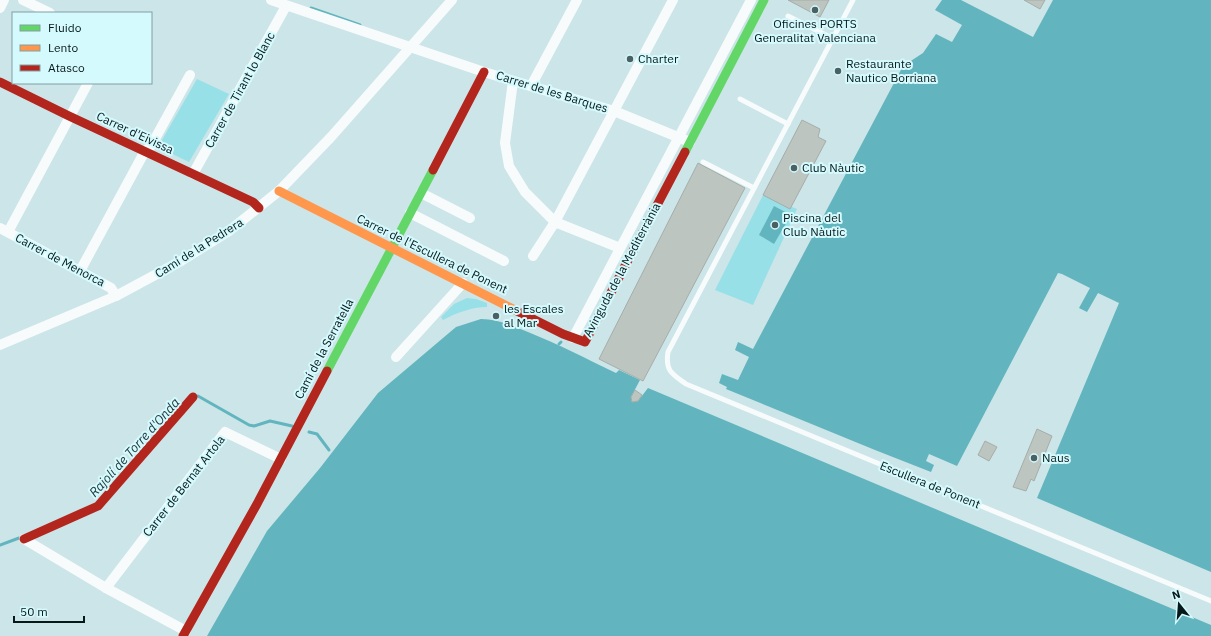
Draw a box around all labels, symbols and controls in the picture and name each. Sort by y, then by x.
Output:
marker: Oficines PORTS Generalitat Valenciana [810,5,820,15]
legend [12,12,152,84]
place label: Oficines PORTS Generalitat Valenciana [754,16,876,45]
text: Fluido [48,20,82,35]
street label: Carrer de Tirant lo Blanc [201,29,278,150]
text: Lento [48,40,78,55]
place label: Charter [638,51,679,66]
marker: Charter [625,54,635,64]
place label: Restaurante Nautico Borriana [846,56,937,85]
text: Atasco [48,60,85,75]
marker: Restaurante Nautico Borriana [833,66,843,76]
street label: Carrer de les Barques [494,67,610,116]
street label: Carrer d'Eivissa [94,108,177,157]
place label: Club Nàutic [802,160,864,175]
marker: Club Nàutic [789,163,799,173]
street label: Avinguda de la Mediterrània [580,200,664,339]
street label: Carrer de l'Escullera de Ponent [354,210,510,297]
place label: Piscina del Club Nàutic [783,210,845,239]
street label: Camí de la Pedrera [152,214,246,281]
marker: Piscina del Club Nàutic [770,220,780,230]
street label: Carrer de Menorca [13,230,108,290]
street label: Camí de la Serratella [291,296,357,401]
place label: les Escales al Mar [504,301,564,330]
marker: les Escales al Mar [491,311,501,321]
water label: Rajolí de Torre d'Onda [85,394,183,500]
street label: Carrer de Bernat Artola [139,432,228,539]
place label: Naus [1042,450,1070,465]
marker: Naus [1029,453,1039,463]
street label: Escullera de Ponent [878,458,983,512]
north arrow [1159,584,1199,624]
text: N [1170,587,1182,602]
scale bar [14,598,84,624]
text: 50 m [20,604,48,619]

